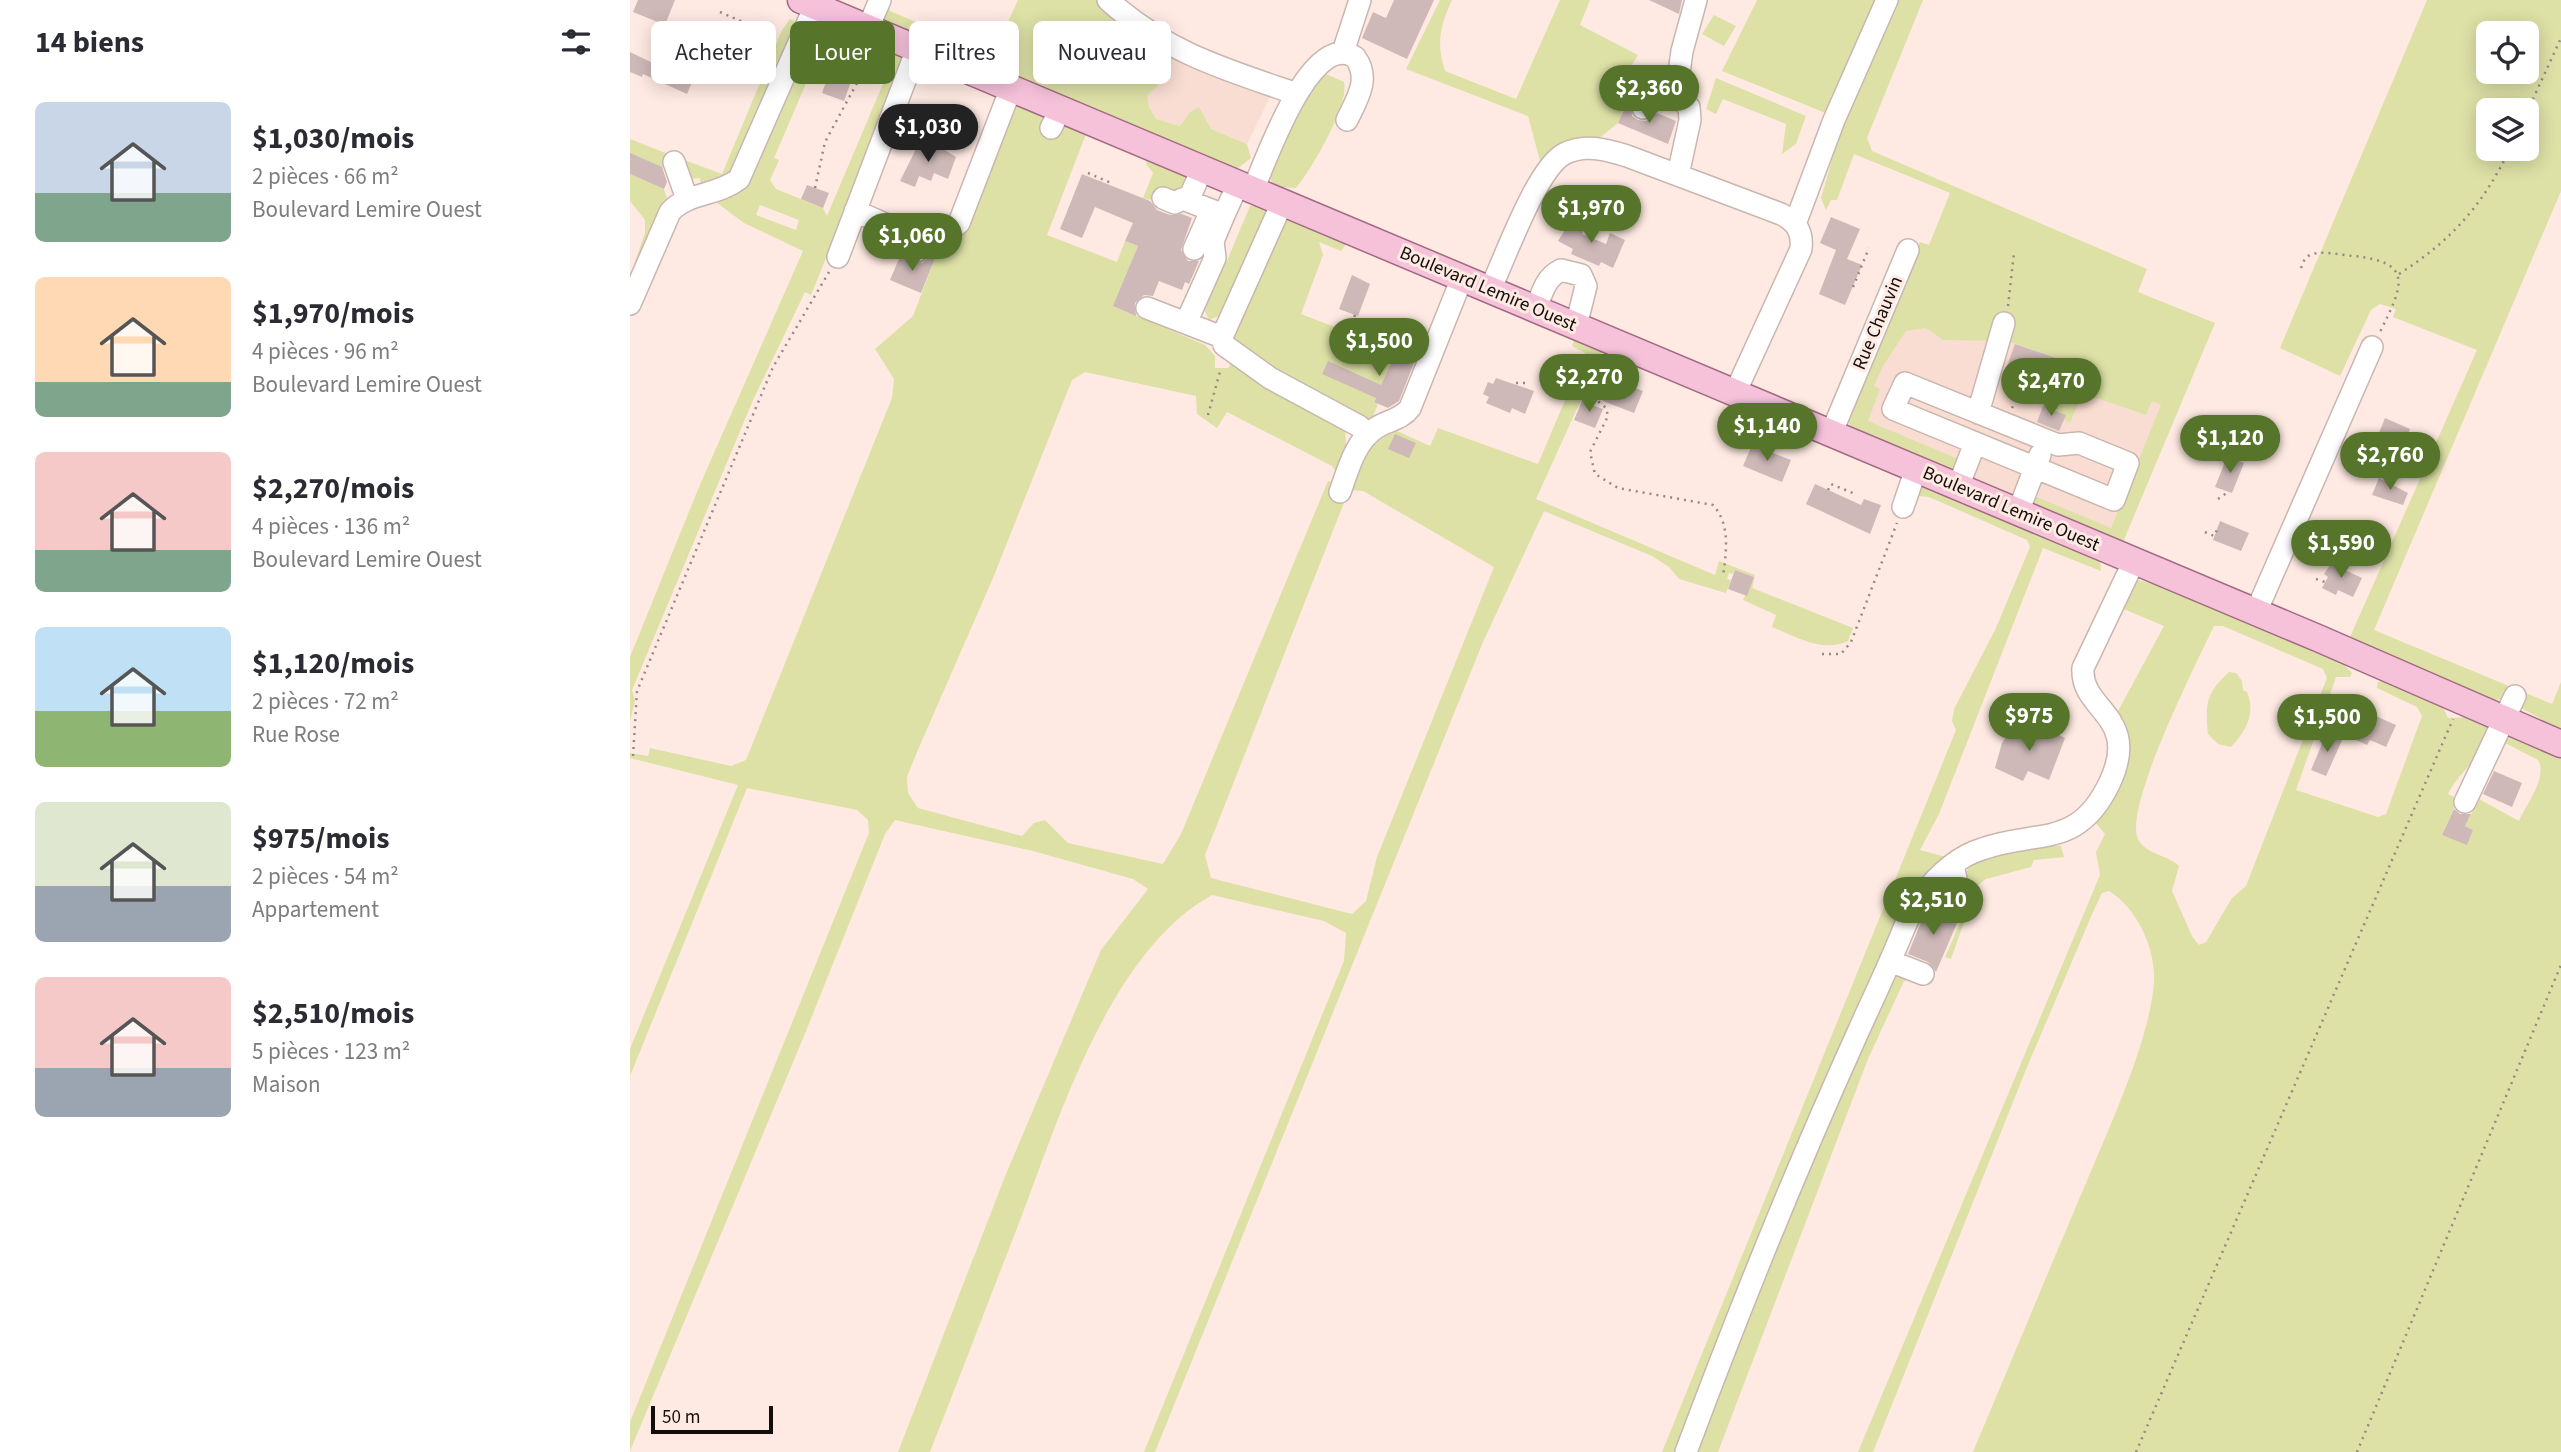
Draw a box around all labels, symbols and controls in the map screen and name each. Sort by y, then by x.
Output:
text: 14 biens [35,21,144,64]
chip: Acheter [651,21,776,84]
chip: Louer [790,21,895,84]
chip: Filtres [909,21,1019,84]
chip: Nouveau [1033,21,1171,84]
map controls [2476,21,2539,161]
button: locate [2476,21,2539,84]
icon: filters [557,23,595,61]
pin: $2,360 [1592,66,1706,125]
text: $2,360 [1615,71,1683,104]
button: layers [2476,98,2539,161]
pin: $1,030 [871,104,985,164]
text: $1,030 [894,110,962,143]
text: $1,030/mois [252,117,414,160]
icon: home [91,130,175,214]
text: 2 pièces · 66 m² [252,160,399,193]
pin: $1,970 [1534,186,1648,245]
text: $1,970 [1557,191,1625,224]
text: Boulevard Lemire Ouest [252,193,482,226]
pin: $1,060 [855,214,969,273]
text: $1,060 [878,219,946,252]
street label: Boulevard Lemire Ouest [1395,239,1581,339]
street label: Rue Chauvin [1846,272,1910,374]
text: $1,970/mois [252,292,414,335]
icon: home [91,305,175,389]
pin: $1,500 [1322,318,1436,378]
text: $1,500 [1345,324,1413,357]
text: 4 pièces · 96 m² [252,335,399,368]
pin: $2,270 [1532,354,1646,414]
pin: $2,470 [1994,358,2108,418]
text: $2,270 [1555,360,1623,393]
text: $2,470 [2017,364,2085,397]
text: Boulevard Lemire Ouest [252,368,482,401]
pin: $1,140 [1710,404,1824,463]
text: $1,140 [1733,409,1801,442]
pin: $1,120 [2173,416,2287,475]
text: $1,120 [2196,421,2264,454]
pin: $2,760 [2333,433,2447,492]
text: $2,760 [2356,438,2424,471]
street label: Boulevard Lemire Ouest [1918,459,2104,559]
text: $2,270/mois [252,467,414,510]
icon: home [91,480,175,564]
text: 4 pièces · 136 m² [252,510,410,543]
pin: $1,590 [2284,520,2398,580]
text: $1,590 [2307,526,2375,559]
text: Boulevard Lemire Ouest [252,543,482,576]
text: $1,120/mois [252,642,414,685]
icon: home [91,655,175,739]
text: 2 pièces · 72 m² [252,685,399,718]
pin: $975 [1988,694,2070,753]
pin: $1,500 [2270,694,2384,754]
text: $975 [2005,699,2053,732]
text: $1,500 [2293,700,2361,733]
text: Rue Rose [252,718,340,751]
text: $975/mois [252,817,389,860]
icon: home [91,830,175,914]
text: 2 pièces · 54 m² [252,860,399,893]
pin: $2,510 [1876,878,1990,937]
text: $2,510 [1899,883,1967,916]
text: Appartement [252,893,379,926]
text: $2,510/mois [252,992,414,1035]
icon: home [91,1005,175,1089]
text: 5 pièces · 123 m² [252,1035,410,1068]
text: Maison [252,1068,321,1101]
scale bar [651,1403,774,1435]
text: 50 m [662,1404,700,1431]

